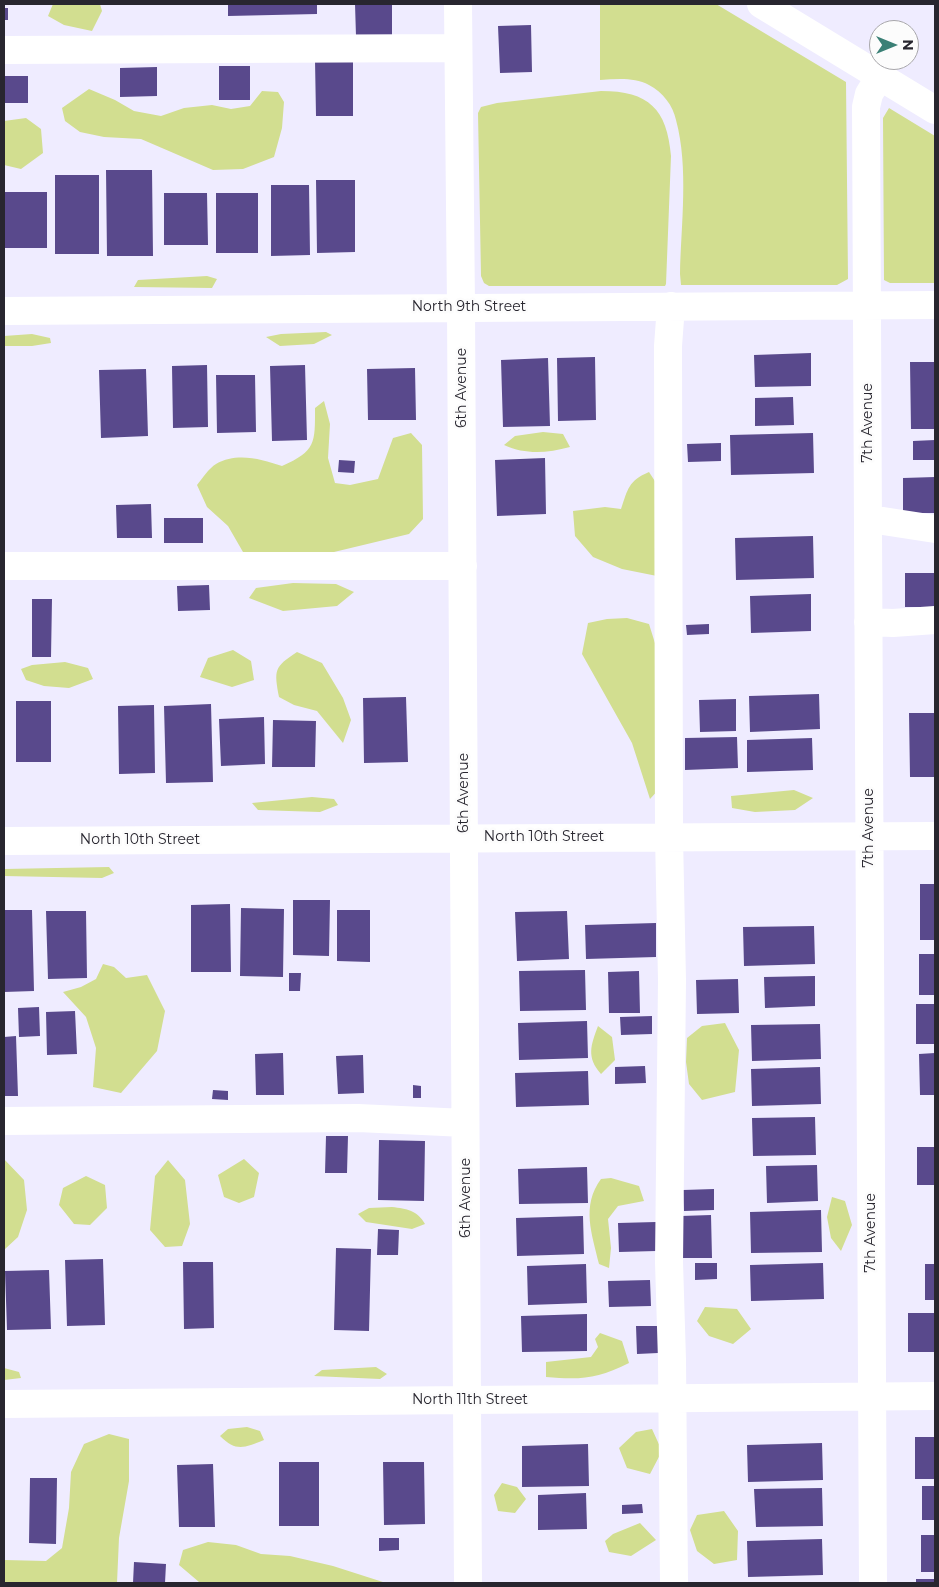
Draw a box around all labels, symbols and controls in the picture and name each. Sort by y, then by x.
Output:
north arrow [869,20,919,70]
text: N [899,39,917,51]
street label: North 9th Street [412,299,526,315]
street label: 6th Avenue [454,348,470,428]
street label: 7th Avenue [860,383,876,463]
street label: 6th Avenue [456,753,472,833]
street label: 7th Avenue [861,788,877,868]
street label: North 10th Street [484,829,604,845]
street label: North 10th Street [80,832,200,848]
street label: 6th Avenue [458,1158,474,1238]
street label: 7th Avenue [863,1193,879,1273]
street label: North 11th Street [412,1392,528,1408]

